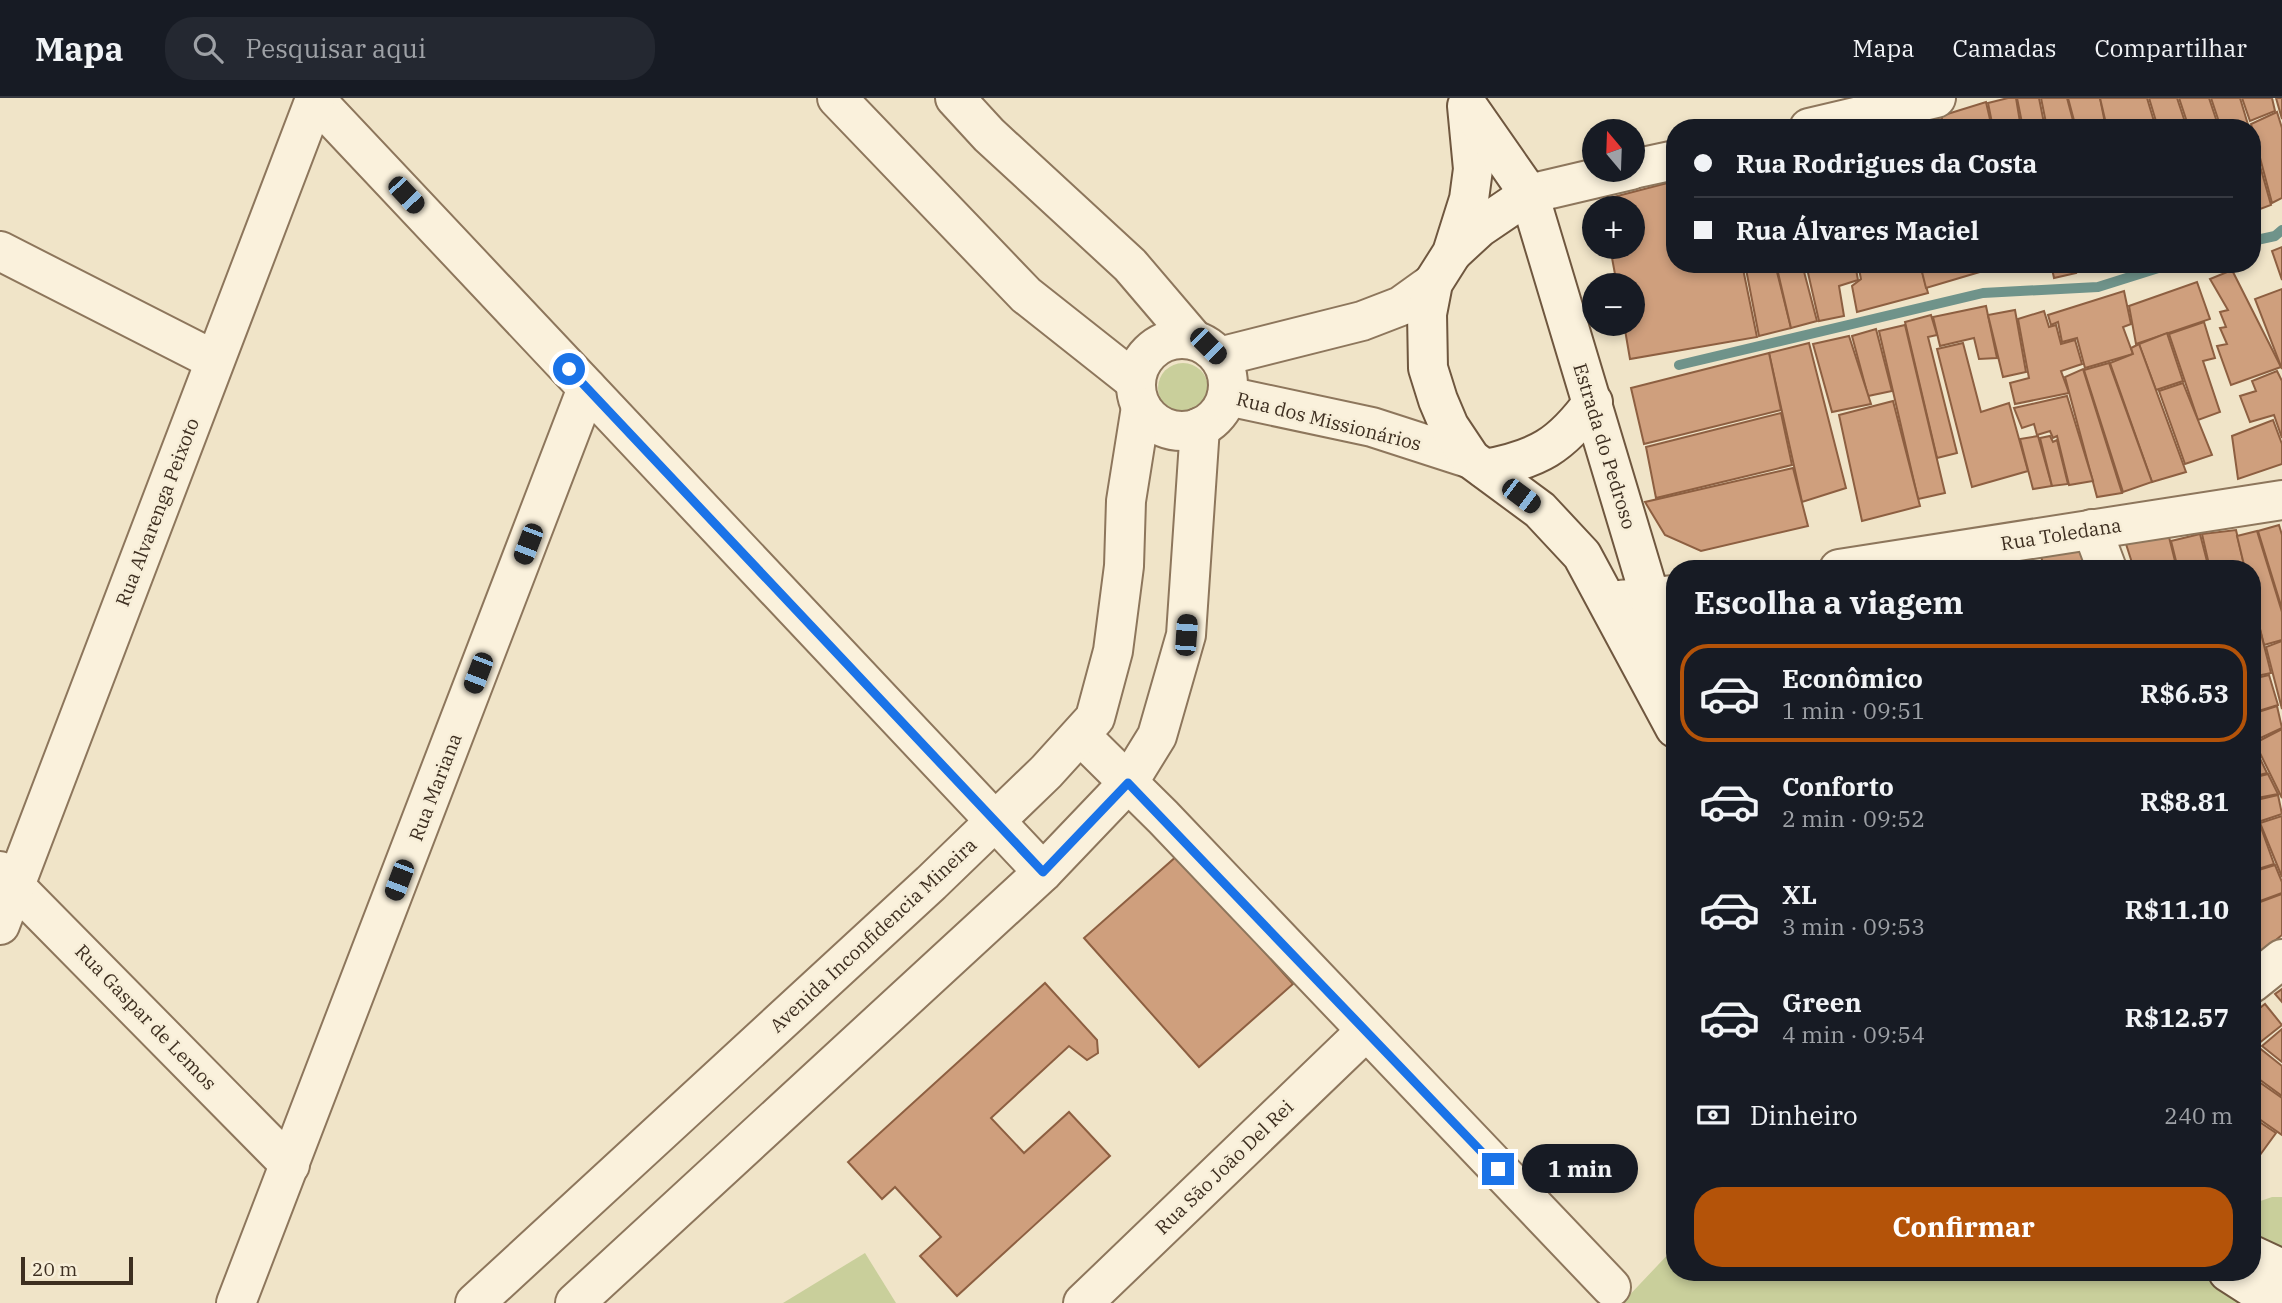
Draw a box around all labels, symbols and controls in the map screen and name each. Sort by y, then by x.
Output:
search box [165,17,655,80]
text: Mapa [35,27,123,70]
icon: search [189,29,227,67]
text: Pesquisar aqui [245,31,426,65]
text: Mapa [1852,32,1915,64]
text: Camadas [1953,32,2056,64]
text: Compartilhar [2094,32,2247,64]
north arrow [1582,119,1645,182]
map controls [1582,119,1645,336]
text: Rua Rodrigues da Costa [1736,146,2037,180]
car [384,172,429,218]
button: + [1582,196,1645,259]
text: Rua Álvares Maciel [1736,213,1979,247]
button: − [1582,273,1645,336]
car [1186,324,1231,368]
route start [553,353,585,385]
street label: Estrada do Pedroso [1568,360,1642,532]
street label: Rua dos Missionários [1234,386,1424,456]
street label: Rua Alvarenga Peixoto [110,414,204,610]
car [1498,475,1545,517]
street label: Rua Toledana [1999,513,2123,555]
car [511,521,546,567]
text: Escolha a viagem [1694,581,1964,623]
car [1175,613,1198,657]
car [461,650,496,696]
text: Econômico [1782,661,1923,695]
icon: car [1698,662,1761,725]
text: R$6.53 [2140,676,2229,710]
text: 1 min · 09:51 [1782,695,1925,725]
street label: Rua Mariana [403,730,467,844]
text: Conforto [1782,769,1894,803]
icon: car [1698,770,1761,833]
text: R$8.81 [2140,784,2229,818]
text: 2 min · 09:52 [1782,803,1925,833]
street label: Avenida Inconfidencia Mineira [764,833,982,1037]
car [382,857,417,903]
text: XL [1782,877,1817,911]
icon: car [1698,878,1761,941]
text: R$11.10 [2125,892,2229,926]
text: 3 min · 09:53 [1782,911,1925,941]
street label: Rua Gaspar de Lemos [70,939,222,1095]
text: Green [1782,985,1862,1019]
icon: car [1698,986,1761,1049]
text: R$12.57 [2125,1000,2229,1034]
text: 4 min · 09:54 [1782,1019,1925,1049]
street label: Rua São João Del Rei [1150,1095,1298,1239]
icon: cash [1694,1096,1732,1134]
text: Dinheiro [1750,1098,1858,1132]
text: 240 m [2164,1100,2233,1130]
callout: 1 min [1522,1144,1638,1194]
route end [1482,1153,1514,1185]
text: 1 min [1548,1153,1612,1183]
button: Confirmar [1694,1187,2233,1267]
scale bar [21,1254,133,1286]
text: 20 m [32,1257,77,1281]

